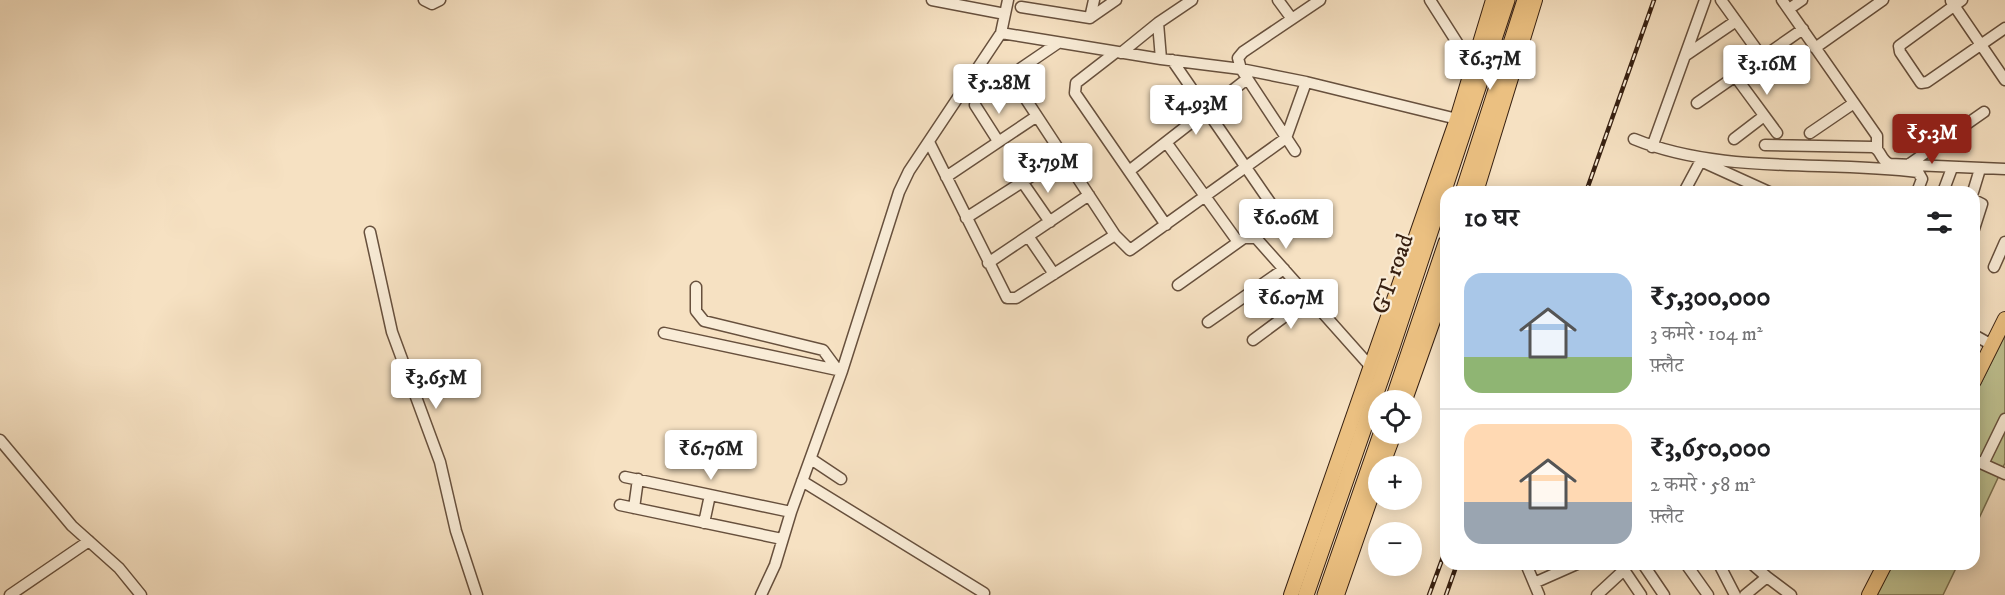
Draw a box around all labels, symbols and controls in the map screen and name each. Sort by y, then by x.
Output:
pin: ₹6.37M [1441,40,1539,91]
pin: ₹3.16M [1718,45,1816,96]
text: ₹6.37M [1459,47,1521,72]
text: ₹3.16M [1737,52,1797,77]
pin: ₹5.28M [950,64,1048,115]
text: ₹5.28M [967,71,1031,96]
pin: ₹4.93M [1147,85,1245,136]
text: ₹4.93M [1164,92,1228,117]
pin: ₹5.3M [1890,114,1974,165]
text: ₹5.3M [1906,121,1958,146]
pin: ₹3.79M [999,143,1097,194]
text: ₹3.79M [1017,150,1079,175]
pin: ₹6.06M [1237,199,1335,250]
text: 10 घर [1464,202,1519,235]
text: ₹6.06M [1253,206,1319,231]
icon: filters [1923,206,1956,239]
street label: GT road [1365,230,1421,318]
pin: ₹6.07M [1242,279,1340,330]
text: ₹5,300,000 [1650,281,1771,314]
text: ₹6.07M [1258,286,1324,311]
icon: home [1512,297,1584,369]
text: 3 कमरे · 104 m² [1650,322,1763,347]
text: फ़्लैट [1650,354,1683,379]
pin: ₹3.65M [387,359,485,410]
text: ₹3.65M [405,366,467,391]
map controls [1368,390,1422,576]
button: locate [1368,390,1422,444]
pin: ₹6.76M [662,430,760,481]
text: ₹3,650,000 [1650,432,1771,465]
text: ₹6.76M [679,437,743,462]
icon: home [1512,448,1584,520]
button: + [1368,456,1422,510]
text: 2 कमरे · 58 m² [1650,473,1755,498]
text: फ़्लैट [1650,505,1683,530]
button: − [1368,522,1422,576]

